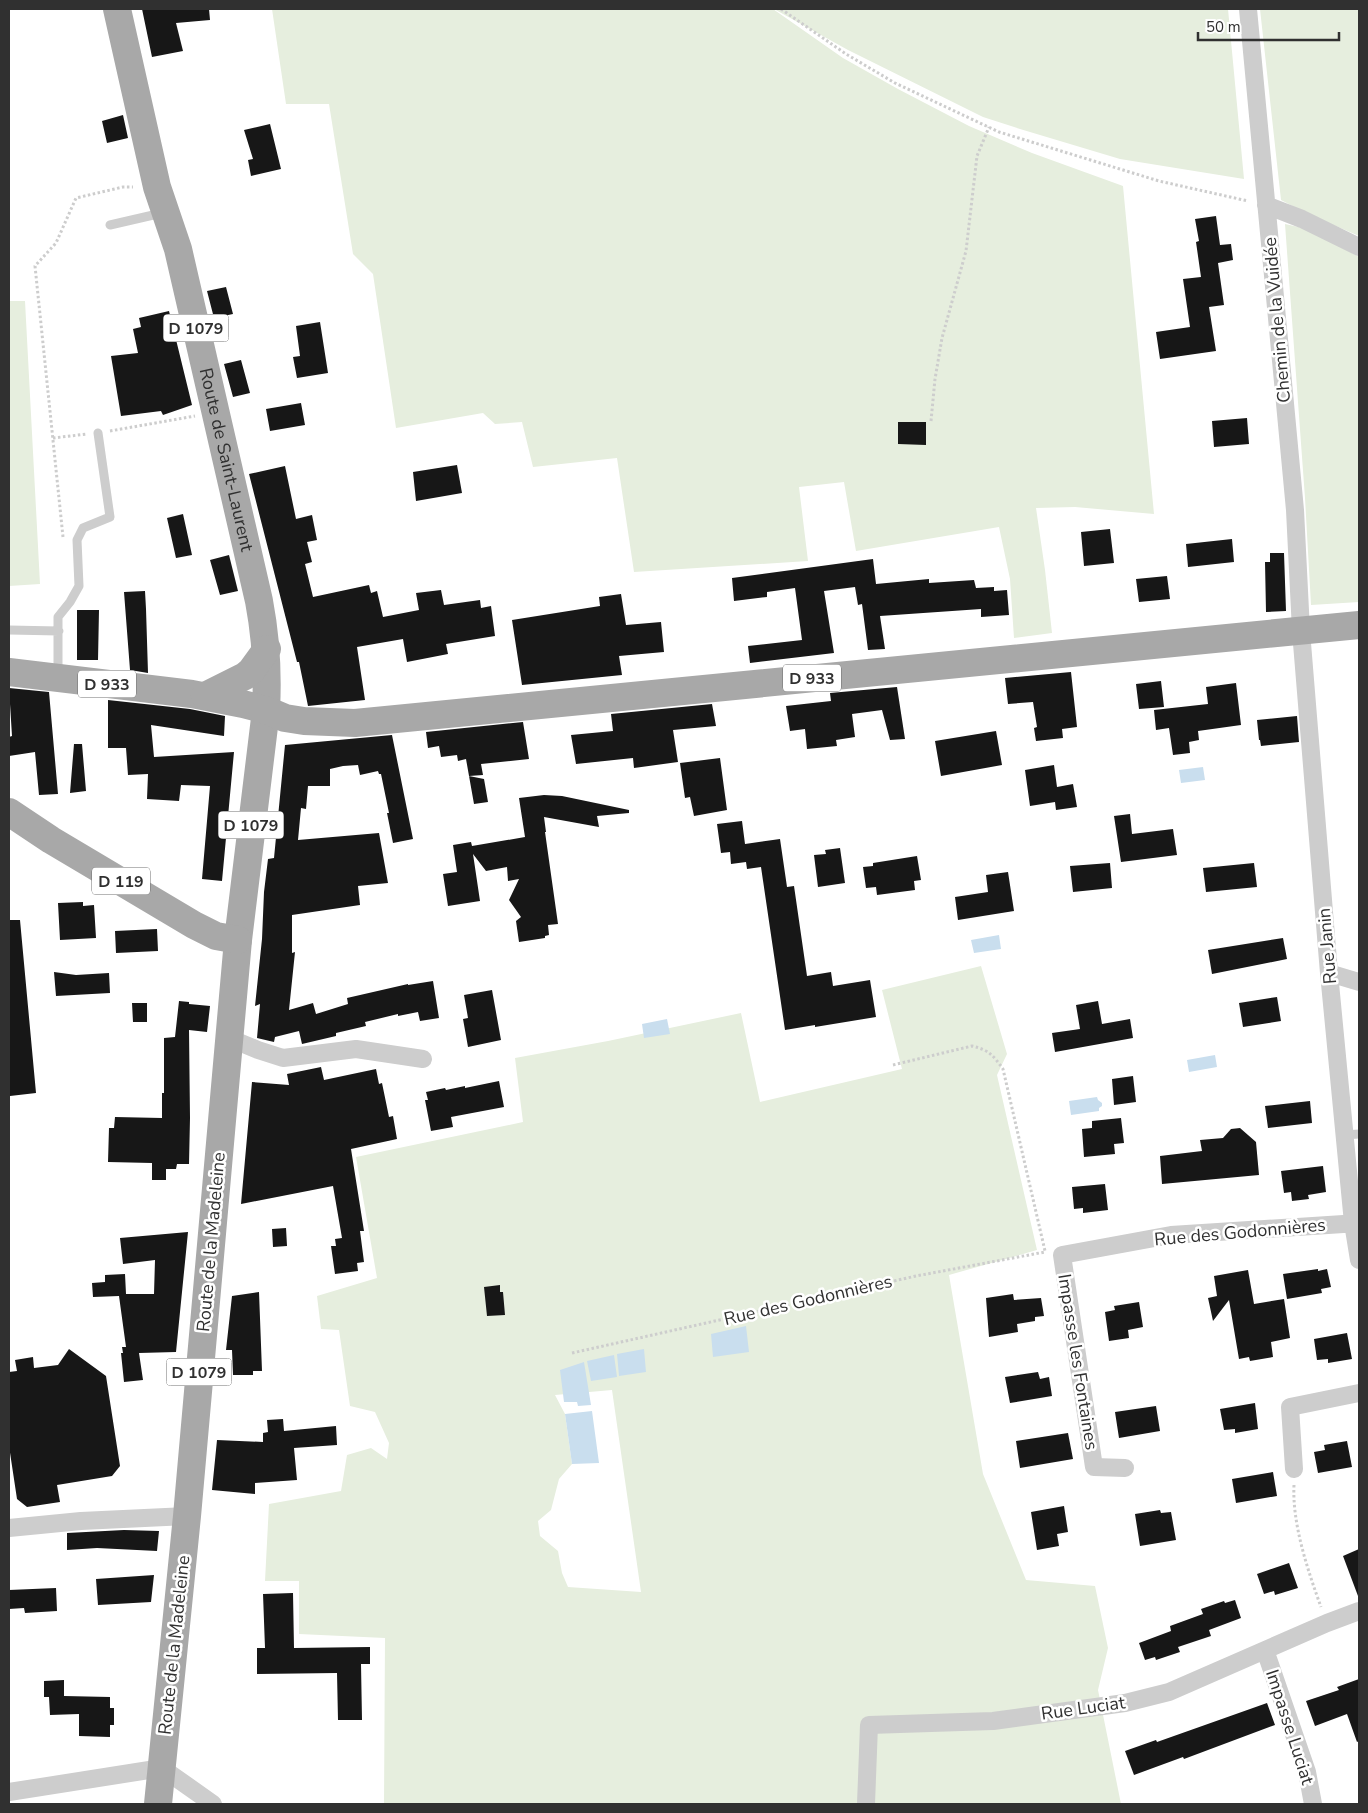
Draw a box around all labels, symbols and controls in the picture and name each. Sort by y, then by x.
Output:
scale bar [1198,10,1339,42]
text: 50 m [1206,17,1241,37]
street label: Chemin de la Vuidée [1258,236,1296,404]
road number: D 1079 [164,314,228,342]
street label: Route de Saint-Laurent [194,365,259,554]
road number: D 933 [783,664,841,691]
road number: D 933 [78,671,136,698]
road number: D 1079 [218,812,284,838]
road number: D 119 [92,868,150,894]
street label: Rue Janin [1312,907,1342,985]
street label: Route de la Madeleine [191,1151,231,1333]
street label: Rue des Godonnières [1153,1213,1327,1251]
street label: Rue des Godonnières [721,1269,895,1331]
street label: Impasse les Fontaines [1052,1272,1104,1452]
road number: D 1079 [166,1358,232,1385]
street label: Route de la Madeleine [153,1554,195,1736]
street label: Impasse Luciat [1260,1666,1320,1788]
street label: Rue Luciat [1040,1690,1127,1726]

